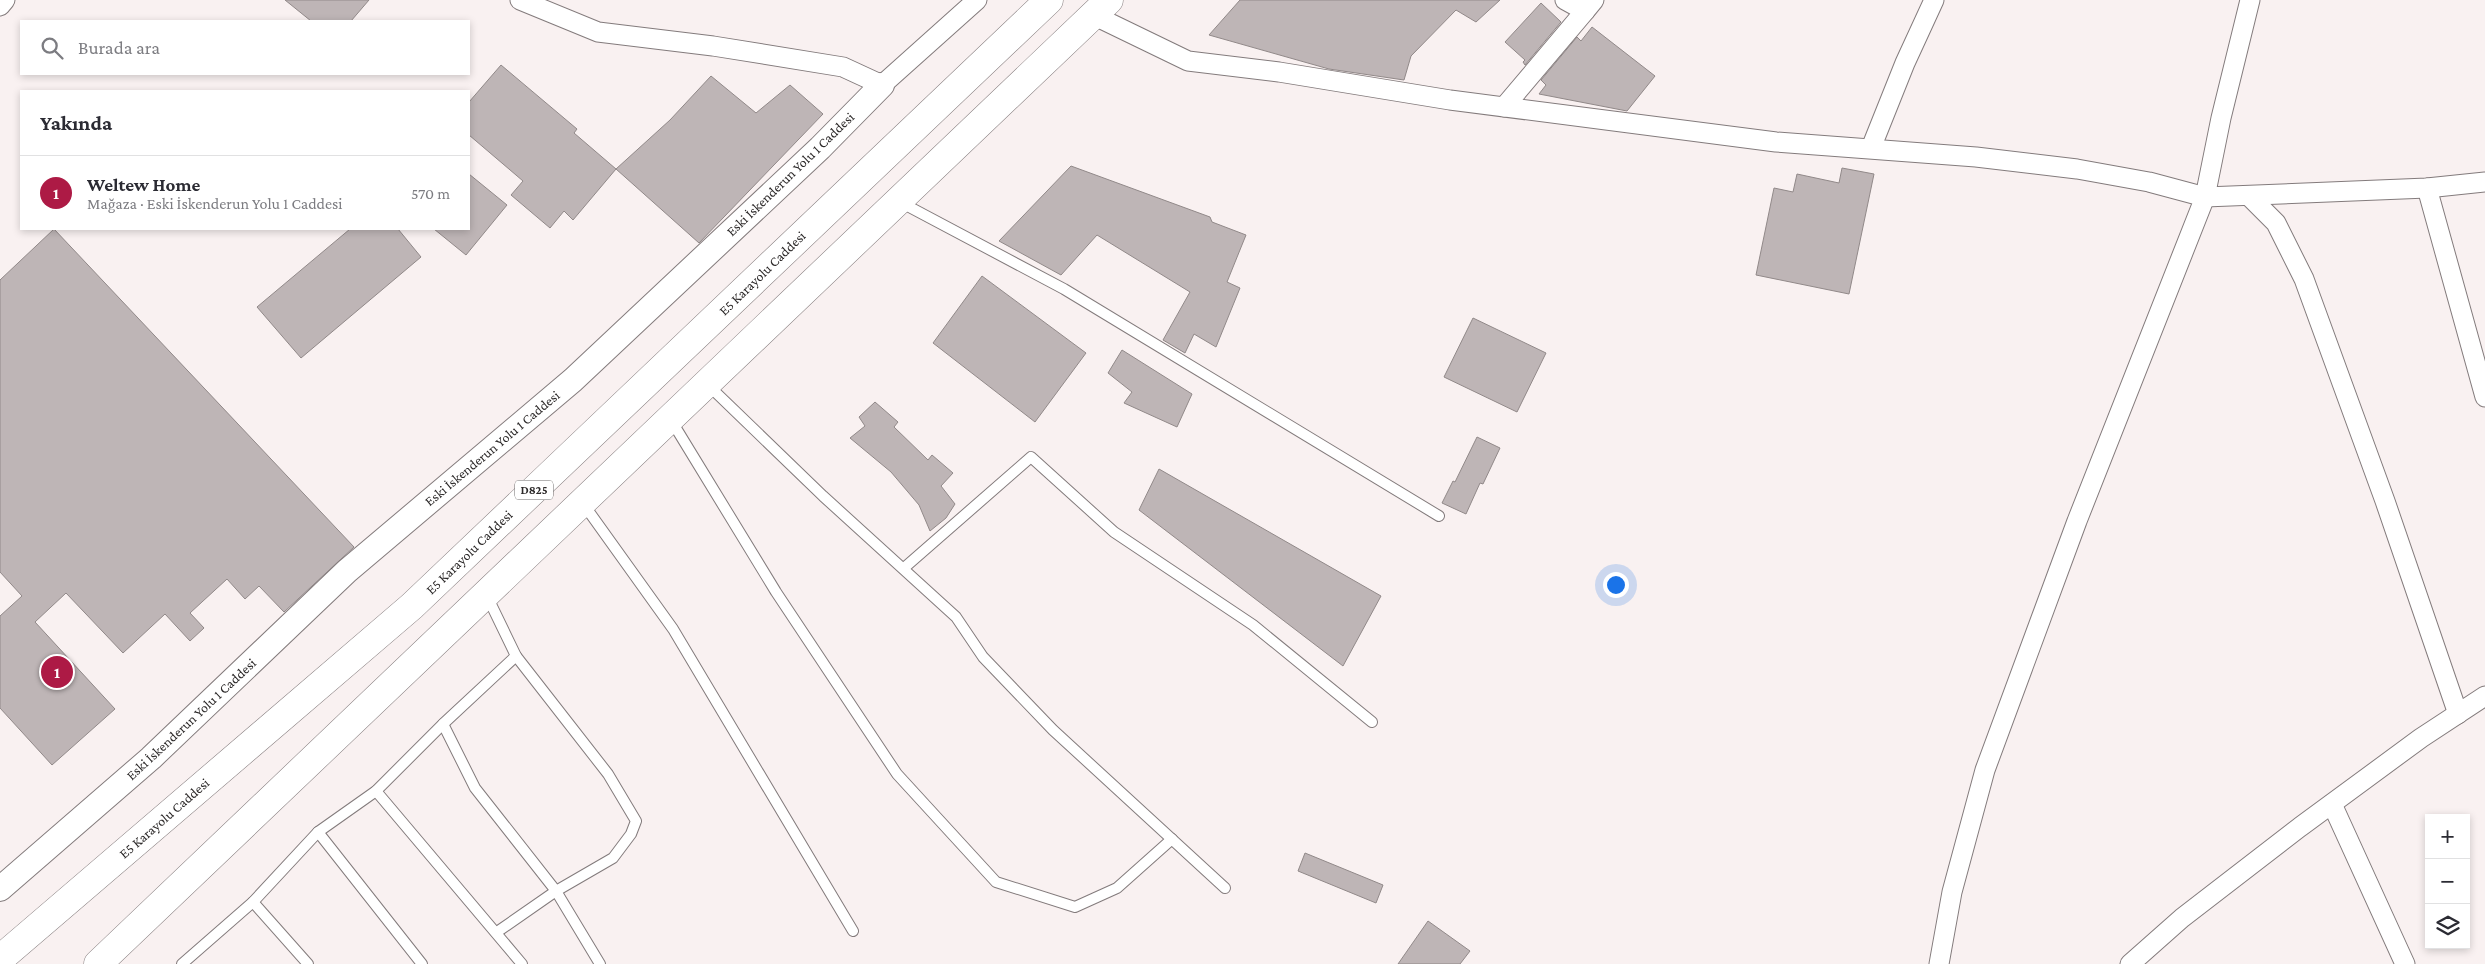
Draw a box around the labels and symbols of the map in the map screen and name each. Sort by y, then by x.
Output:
street label: Eski İskenderun Yolu 1 Caddesi [723,109,857,239]
street label: E5 Karayolu Caddesi [715,227,809,318]
street label: Eski İskenderun Yolu 1 Caddesi [421,387,563,509]
road number: D825 [515,480,553,500]
street label: E5 Karayolu Caddesi [422,506,516,597]
your location [1603,572,1629,598]
pin: 1 [41,653,73,691]
street label: Eski İskenderun Yolu 1 Caddesi [123,655,259,783]
street label: E5 Karayolu Caddesi [116,774,213,861]

